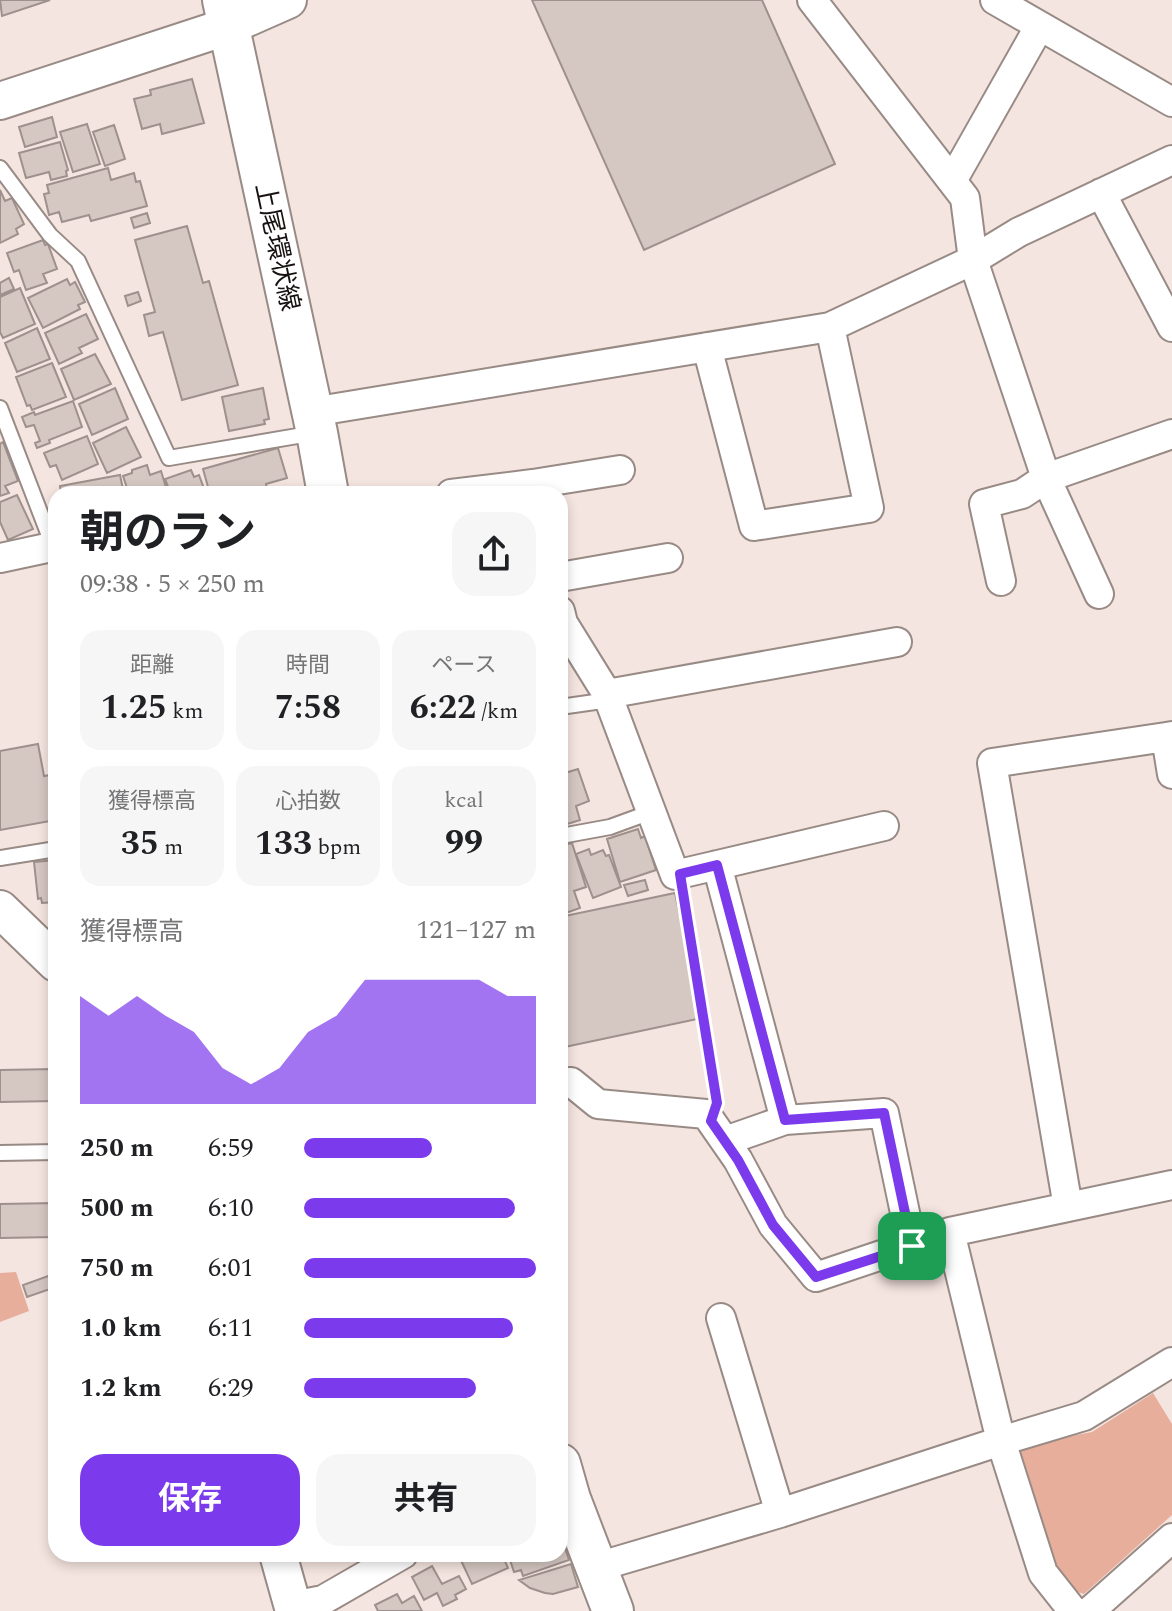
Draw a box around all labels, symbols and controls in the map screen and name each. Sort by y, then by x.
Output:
street label: 上尾環状線 [244,179,310,315]
text: 朝のラン [80,500,256,567]
button: share [452,512,536,596]
text: 09:38 · 5 × 250 m [80,564,265,604]
text: 距離 [130,649,174,682]
text: 時間 [286,649,330,682]
text: ペース [432,649,496,682]
text: 1.25 [100,682,167,734]
text: 7:58 [275,682,341,734]
text: 6:22 [410,682,476,734]
text: km [167,695,204,728]
text: /km [476,695,518,728]
text: kcal [444,784,484,817]
text: 獲得標高 [108,785,196,818]
text: 心拍数 [275,785,341,818]
text: 99 [445,817,483,869]
text: 35 [121,818,159,870]
text: 133 [255,818,312,870]
text: m [159,831,183,864]
text: bpm [312,831,361,864]
text: 121–127 m [416,910,536,950]
text: 獲得標高 [80,912,184,952]
text: 250 m [80,1128,154,1168]
text: 6:59 [208,1128,254,1168]
text: 500 m [80,1188,154,1228]
text: 6:10 [208,1188,254,1228]
pin [878,1212,946,1280]
icon: arrive [890,1224,934,1268]
text: 750 m [80,1248,154,1288]
text: 6:01 [208,1248,254,1288]
text: 1.0 km [80,1308,162,1348]
text: 6:11 [208,1308,254,1348]
text: 1.2 km [80,1368,162,1408]
text: 6:29 [208,1368,254,1408]
button: 保存 [80,1454,300,1546]
button: 共有 [316,1454,536,1546]

